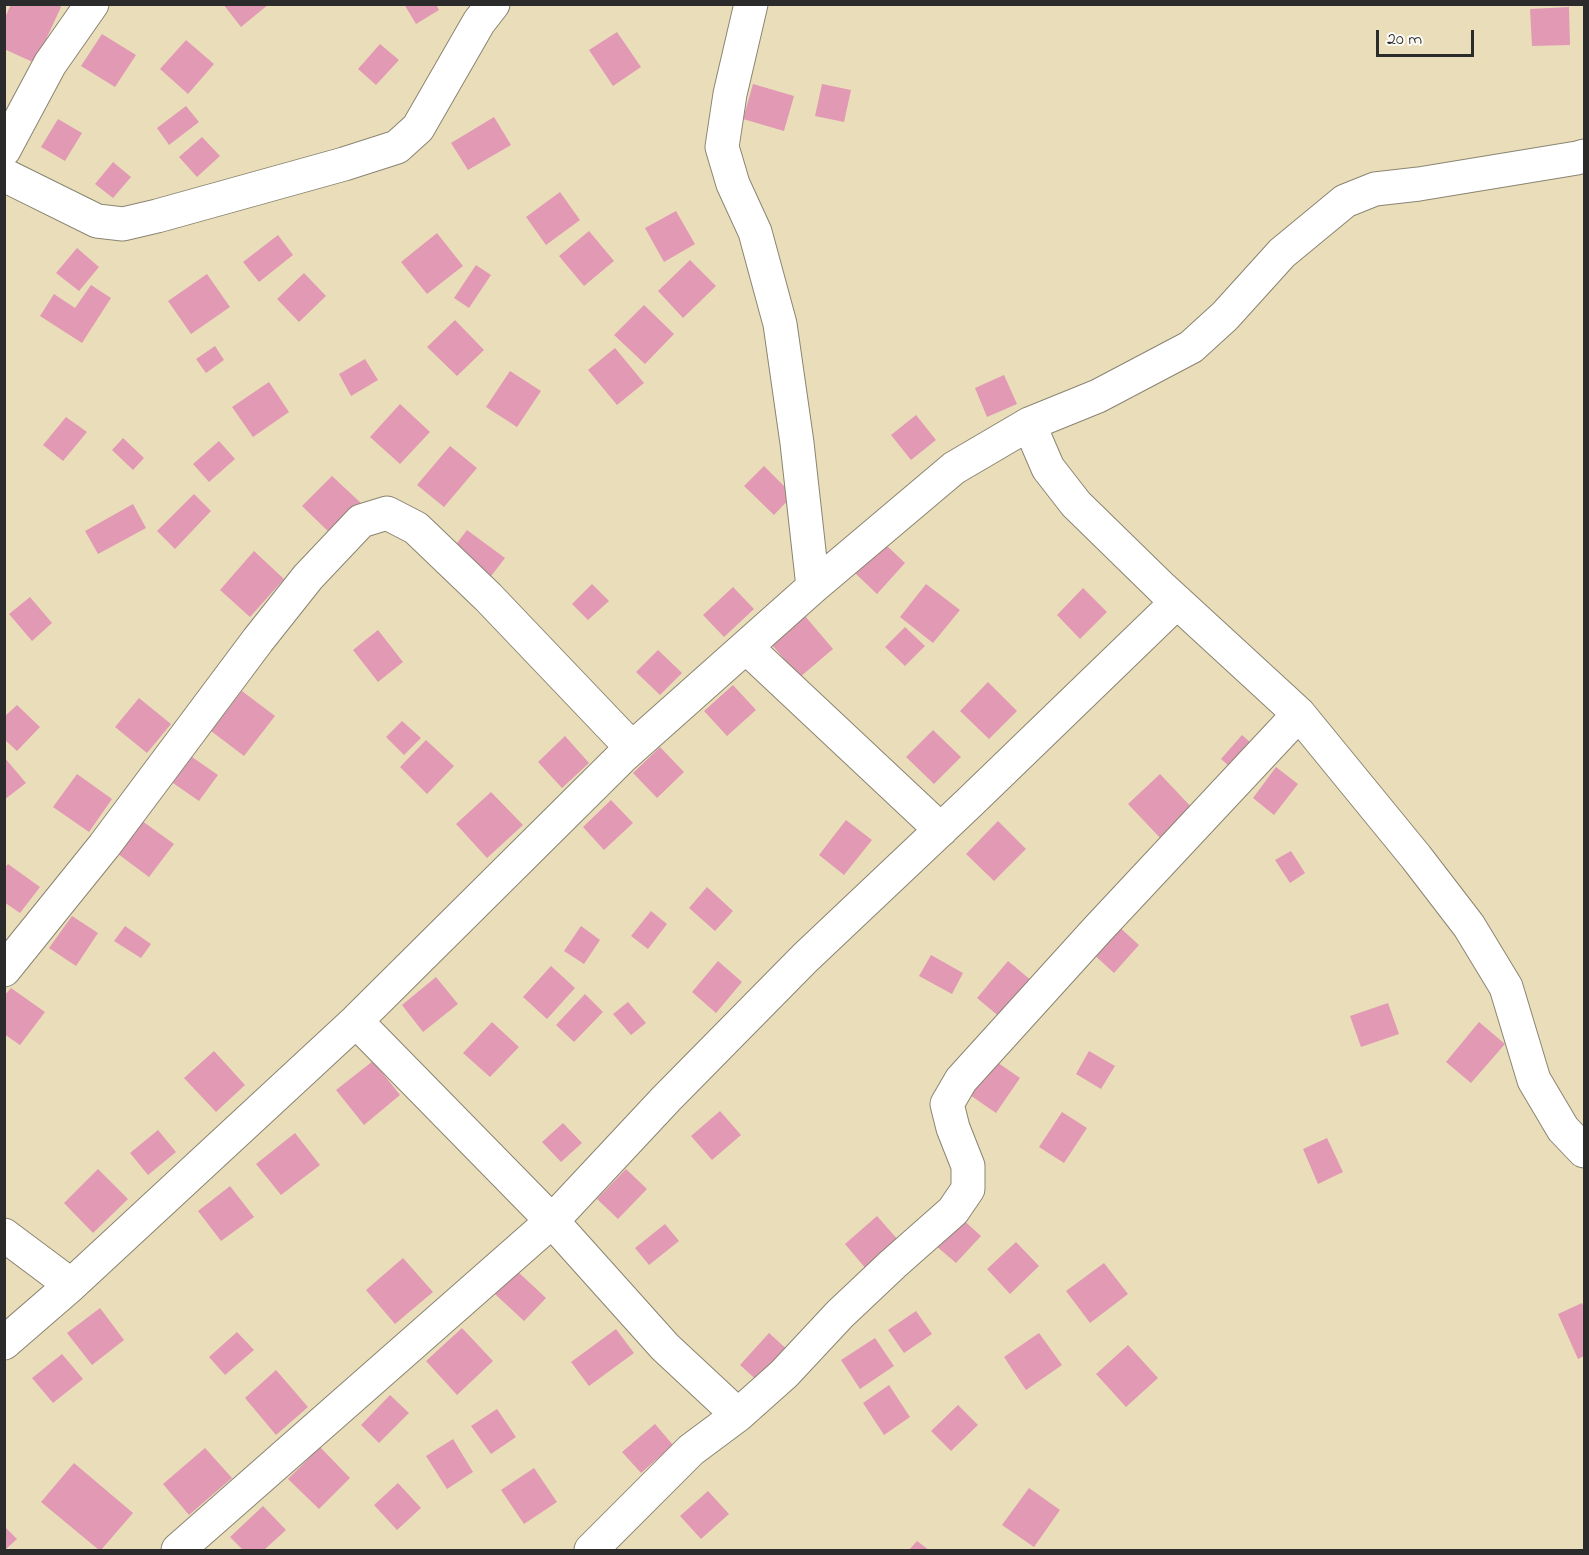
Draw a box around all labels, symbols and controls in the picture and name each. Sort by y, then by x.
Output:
scale bar [1379,18,1476,56]
text: 20 m [1387,27,1422,53]

